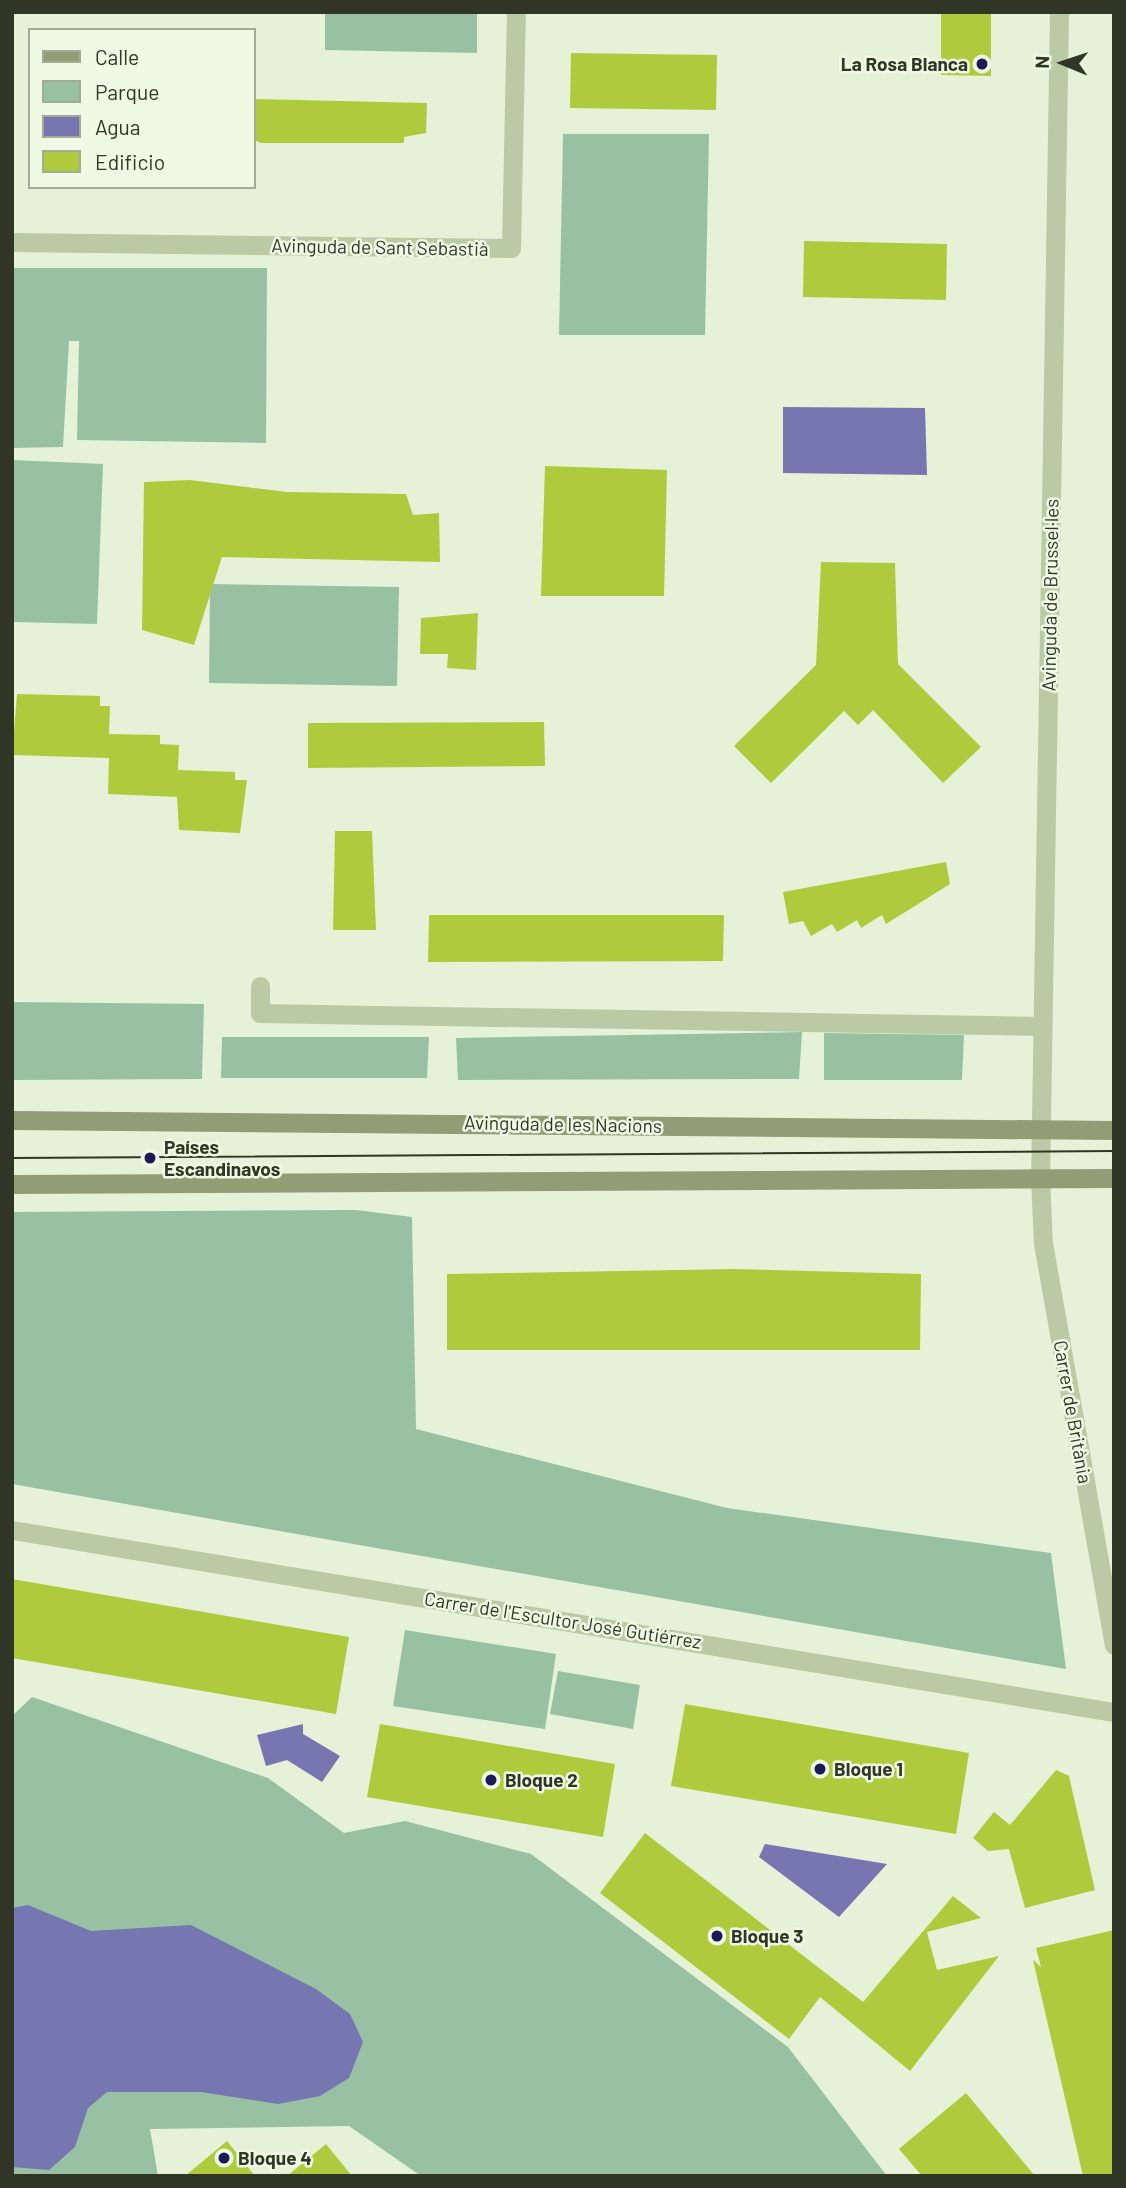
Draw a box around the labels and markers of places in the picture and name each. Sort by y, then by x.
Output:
place label: La Rosa Blanca [841,53,968,75]
marker: La Rosa Blanca [974,56,990,72]
place label: Países Escandinavos [164,1136,280,1180]
marker: Países Escandinavos [142,1150,158,1166]
place label: Bloque 1 [834,1758,903,1780]
marker: Bloque 1 [812,1761,828,1777]
place label: Bloque 2 [505,1769,578,1791]
marker: Bloque 2 [483,1772,499,1788]
place label: Bloque 3 [731,1925,804,1947]
marker: Bloque 3 [709,1928,725,1944]
place label: Bloque 4 [238,2147,312,2169]
marker: Bloque 4 [216,2150,232,2166]

